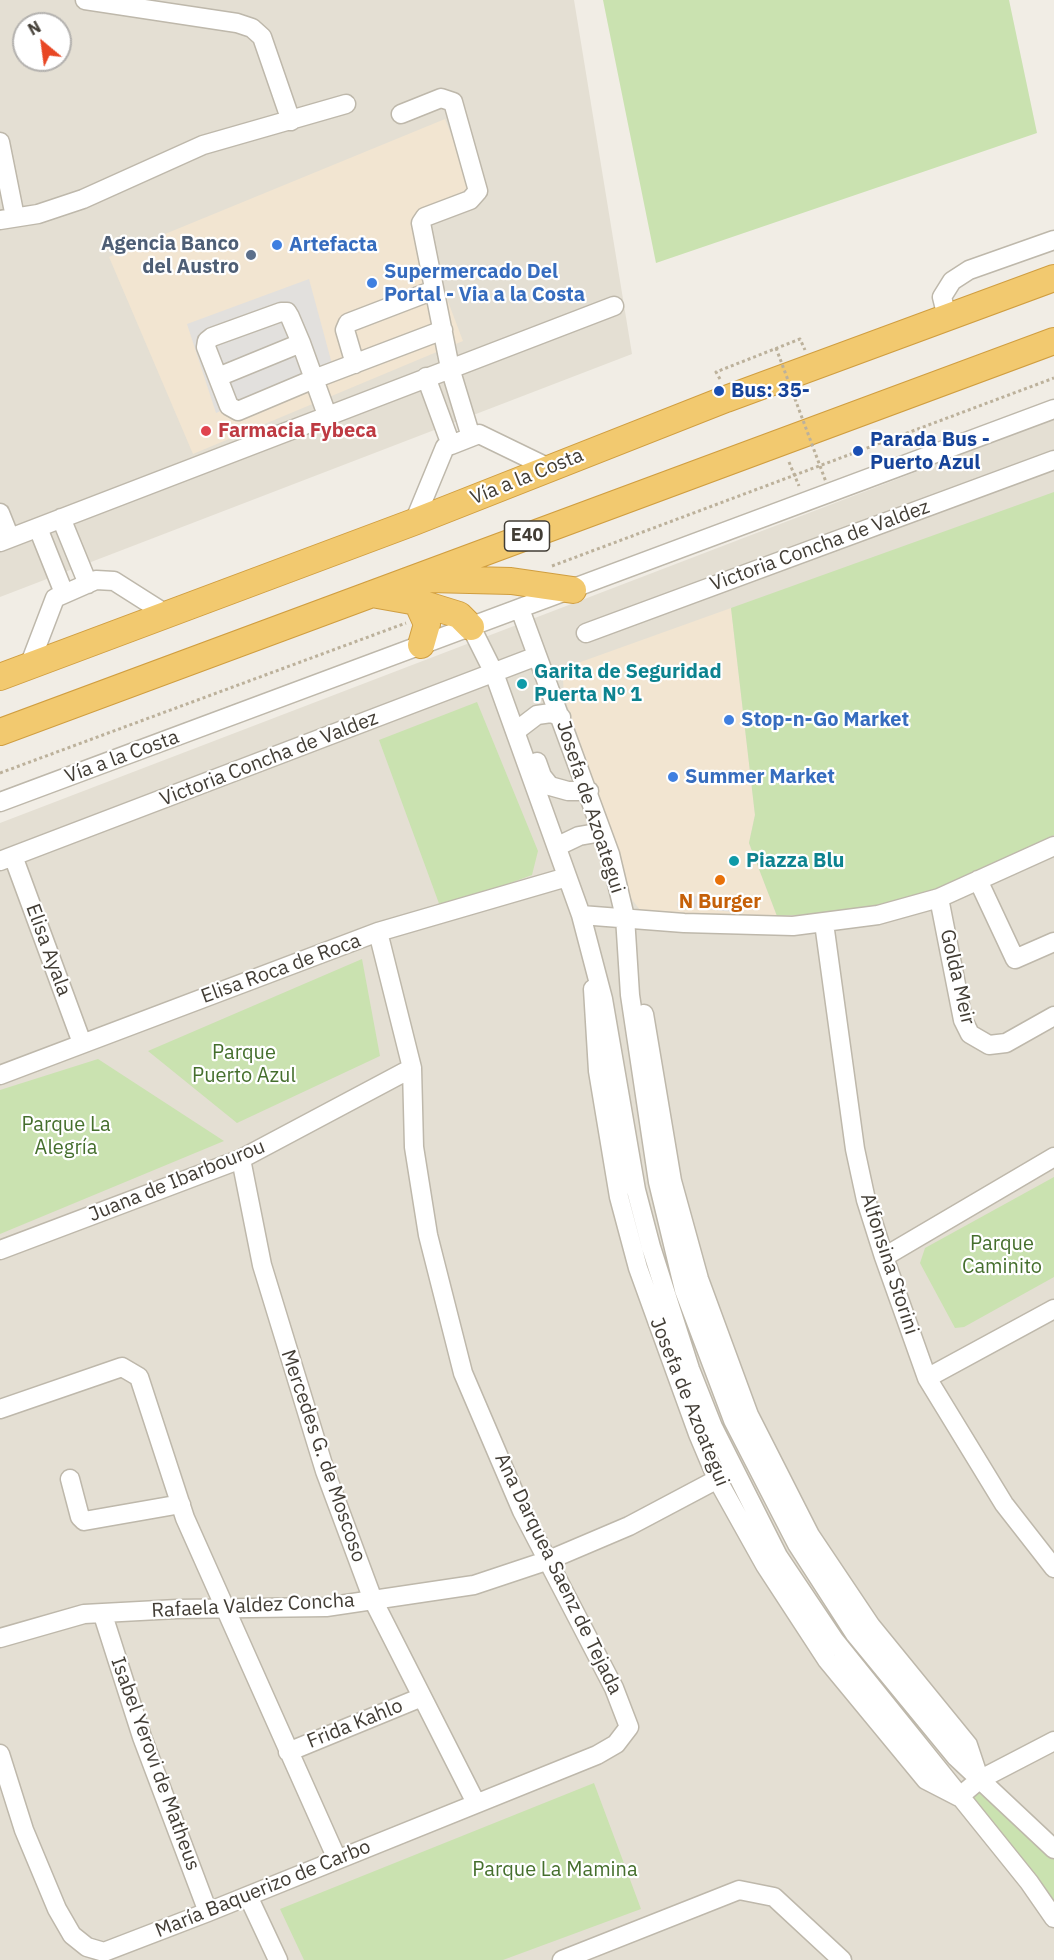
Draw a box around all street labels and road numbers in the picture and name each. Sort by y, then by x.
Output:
street label: Vía a la Costa [467,443,587,511]
street label: Victoria Concha de Valdez [707,495,933,597]
road number: E40 [504,521,550,551]
street label: Victoria Concha de Valdez [157,706,381,812]
street label: Josefa de Azoategui [551,718,629,896]
street label: Vía a la Costa [62,725,182,789]
street label: Elisa Ayala [20,901,76,999]
street label: Golda Meir [934,927,980,1027]
street label: Elisa Roca de Roca [198,929,364,1009]
street label: Juana de Ibarbourou [85,1135,269,1227]
street label: Alfonsina Storini [855,1190,923,1338]
street label: Josefa de Azoategui [644,1314,734,1490]
street label: Mercedes G. de Moscoso [275,1347,371,1565]
street label: Ana Darquea Saenz de Tejada [489,1450,627,1698]
street label: Rafaela Valdez Concha [151,1589,355,1623]
street label: Isabel Yerovi de Matheus [105,1654,205,1874]
street label: Frida Kahlo [304,1694,406,1754]
street label: María Baquerizo de Carbo [152,1835,374,1943]

